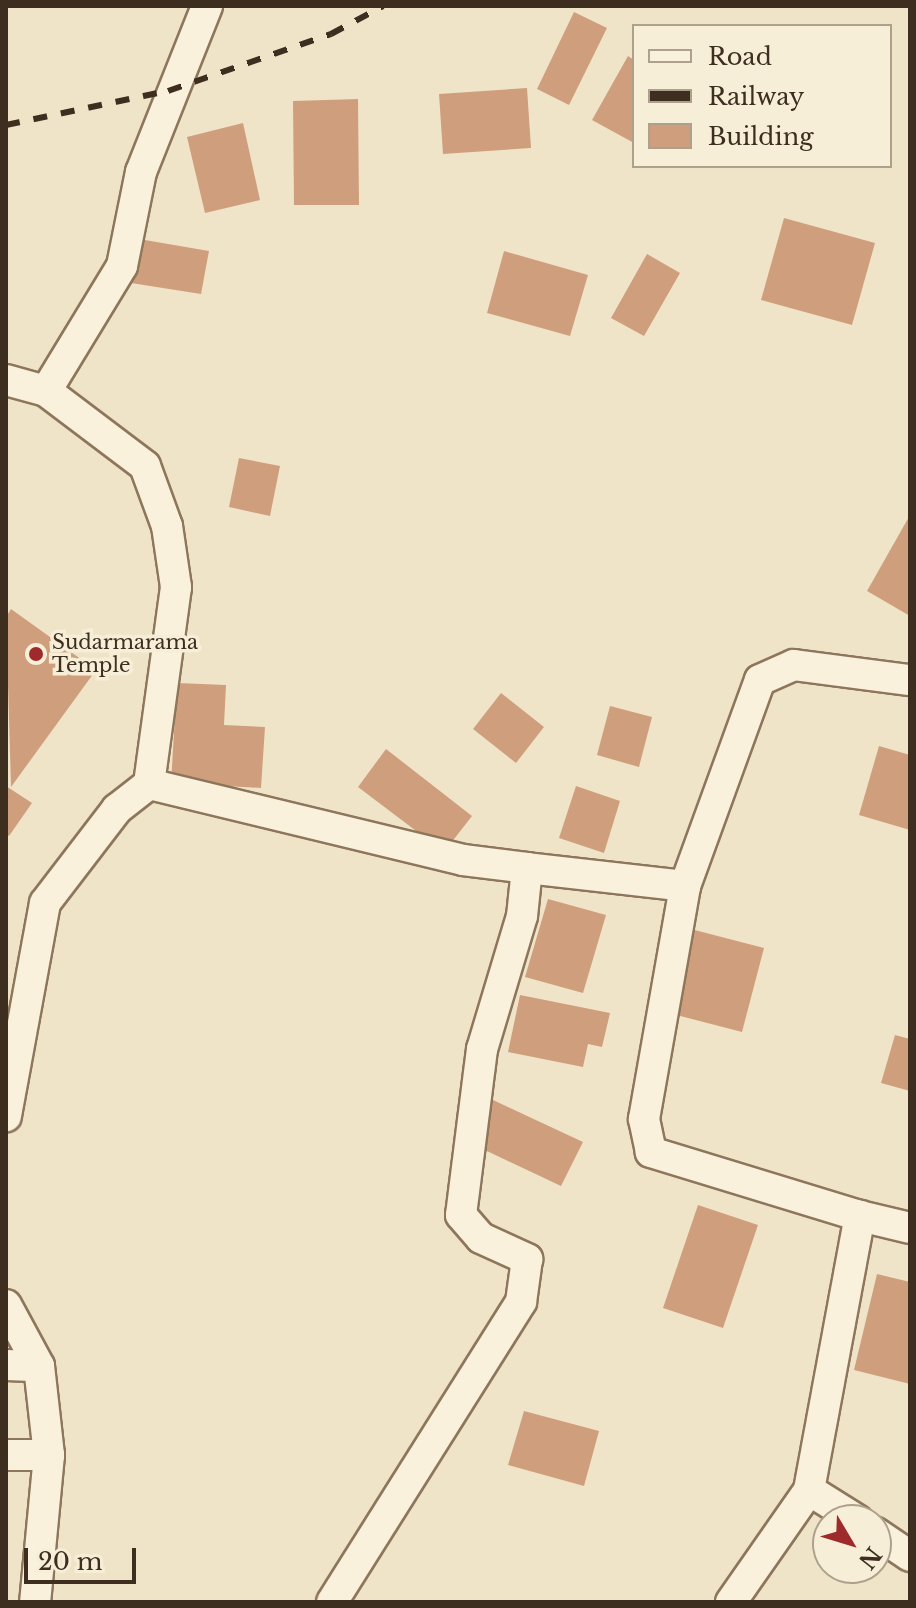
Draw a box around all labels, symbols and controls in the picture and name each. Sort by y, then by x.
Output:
legend [632,24,892,168]
text: Road [708,42,772,71]
text: Railway [708,82,804,111]
text: Building [708,122,814,151]
place label: Sudarmarama Temple [52,630,198,677]
marker: Sudarmarama Temple [27,645,45,663]
north arrow [812,1504,892,1584]
scale bar [28,1532,140,1582]
text: N [853,1541,887,1574]
text: 20 m [38,1547,103,1576]

